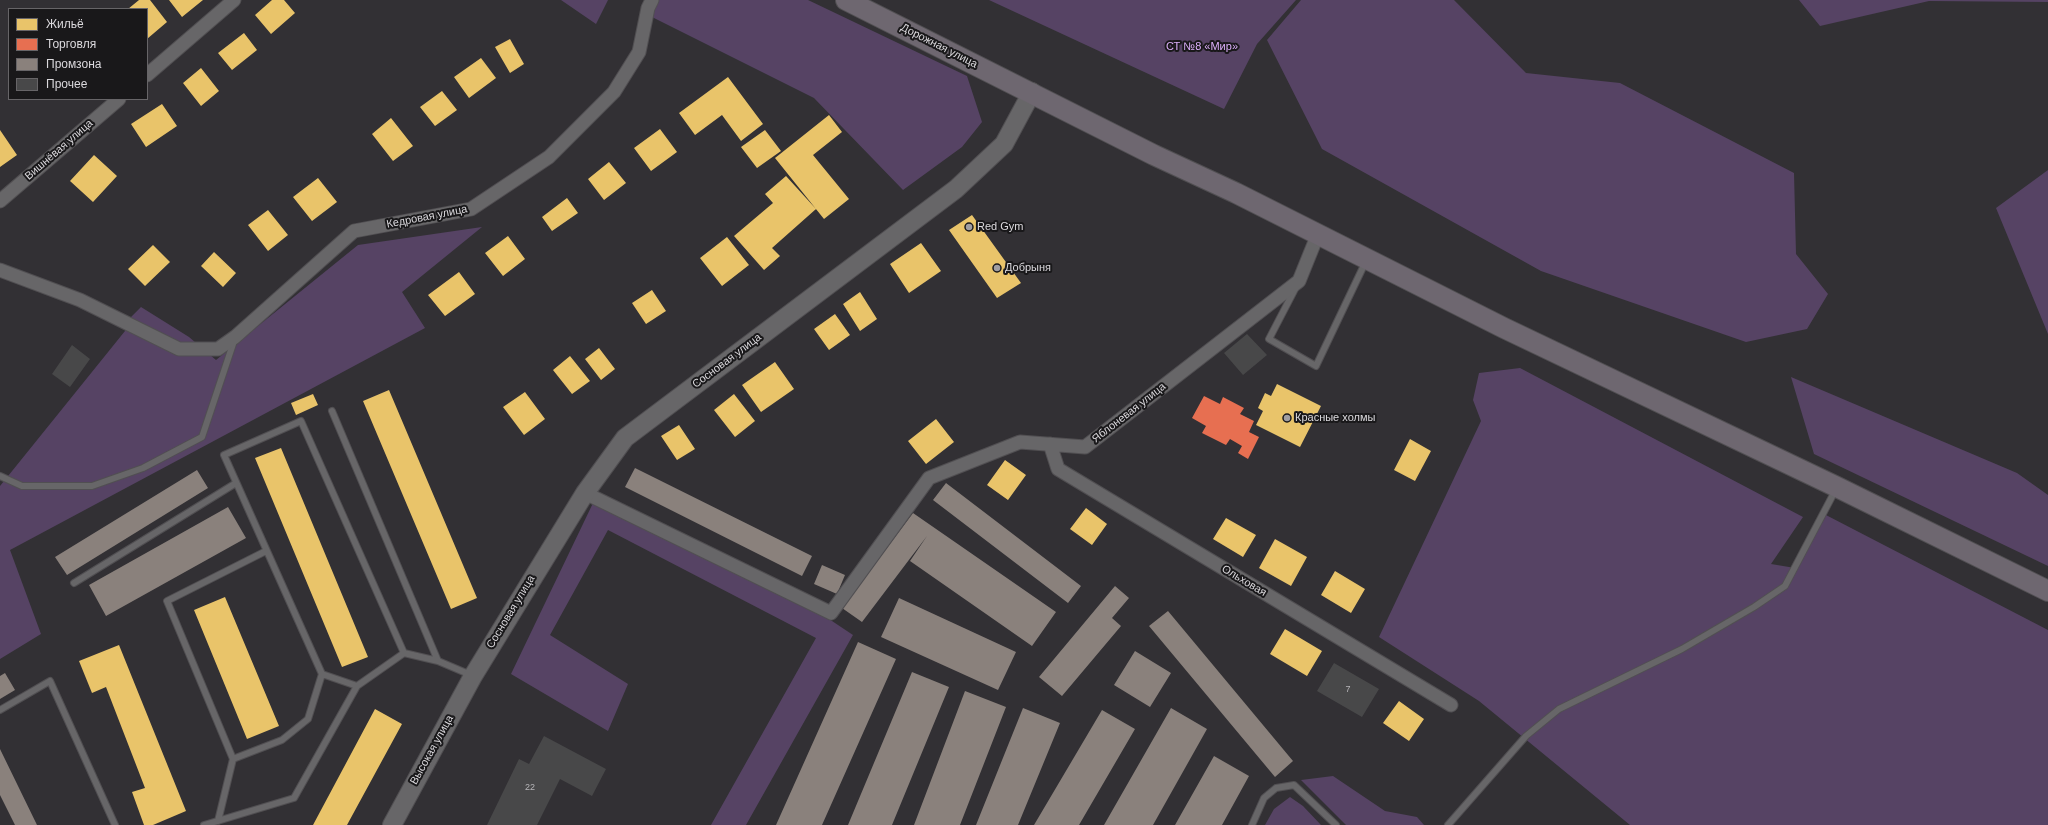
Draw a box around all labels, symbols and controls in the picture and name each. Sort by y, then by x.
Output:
legend [8,8,148,100]
text: Жильё [46,17,84,31]
street label: Дорожная улица [898,21,980,71]
text: Торговля [46,37,96,51]
park label: СТ №8 «Мир» [1166,40,1238,54]
text: Промзона [46,57,101,71]
text: Прочее [46,77,87,91]
street label: Вишнёвая улица [22,117,96,183]
street label: Кедровая улица [385,203,469,231]
place label: Red Gym [977,220,1023,234]
marker: Red Gym [964,222,974,232]
place label: Добрыня [1005,261,1051,275]
marker: Добрыня [992,263,1002,273]
street label: Сосновая улица [690,331,764,391]
street label: Яблоневая улица [1090,380,1168,446]
place label: Красные холмы [1295,411,1375,425]
marker: Красные холмы [1282,413,1292,423]
street label: Ольховая [1219,563,1269,599]
street label: Сосновая улица [484,573,538,651]
house number: 7 [1345,685,1351,695]
street label: Высокая улица [407,713,457,787]
house number: 22 [525,783,535,793]

